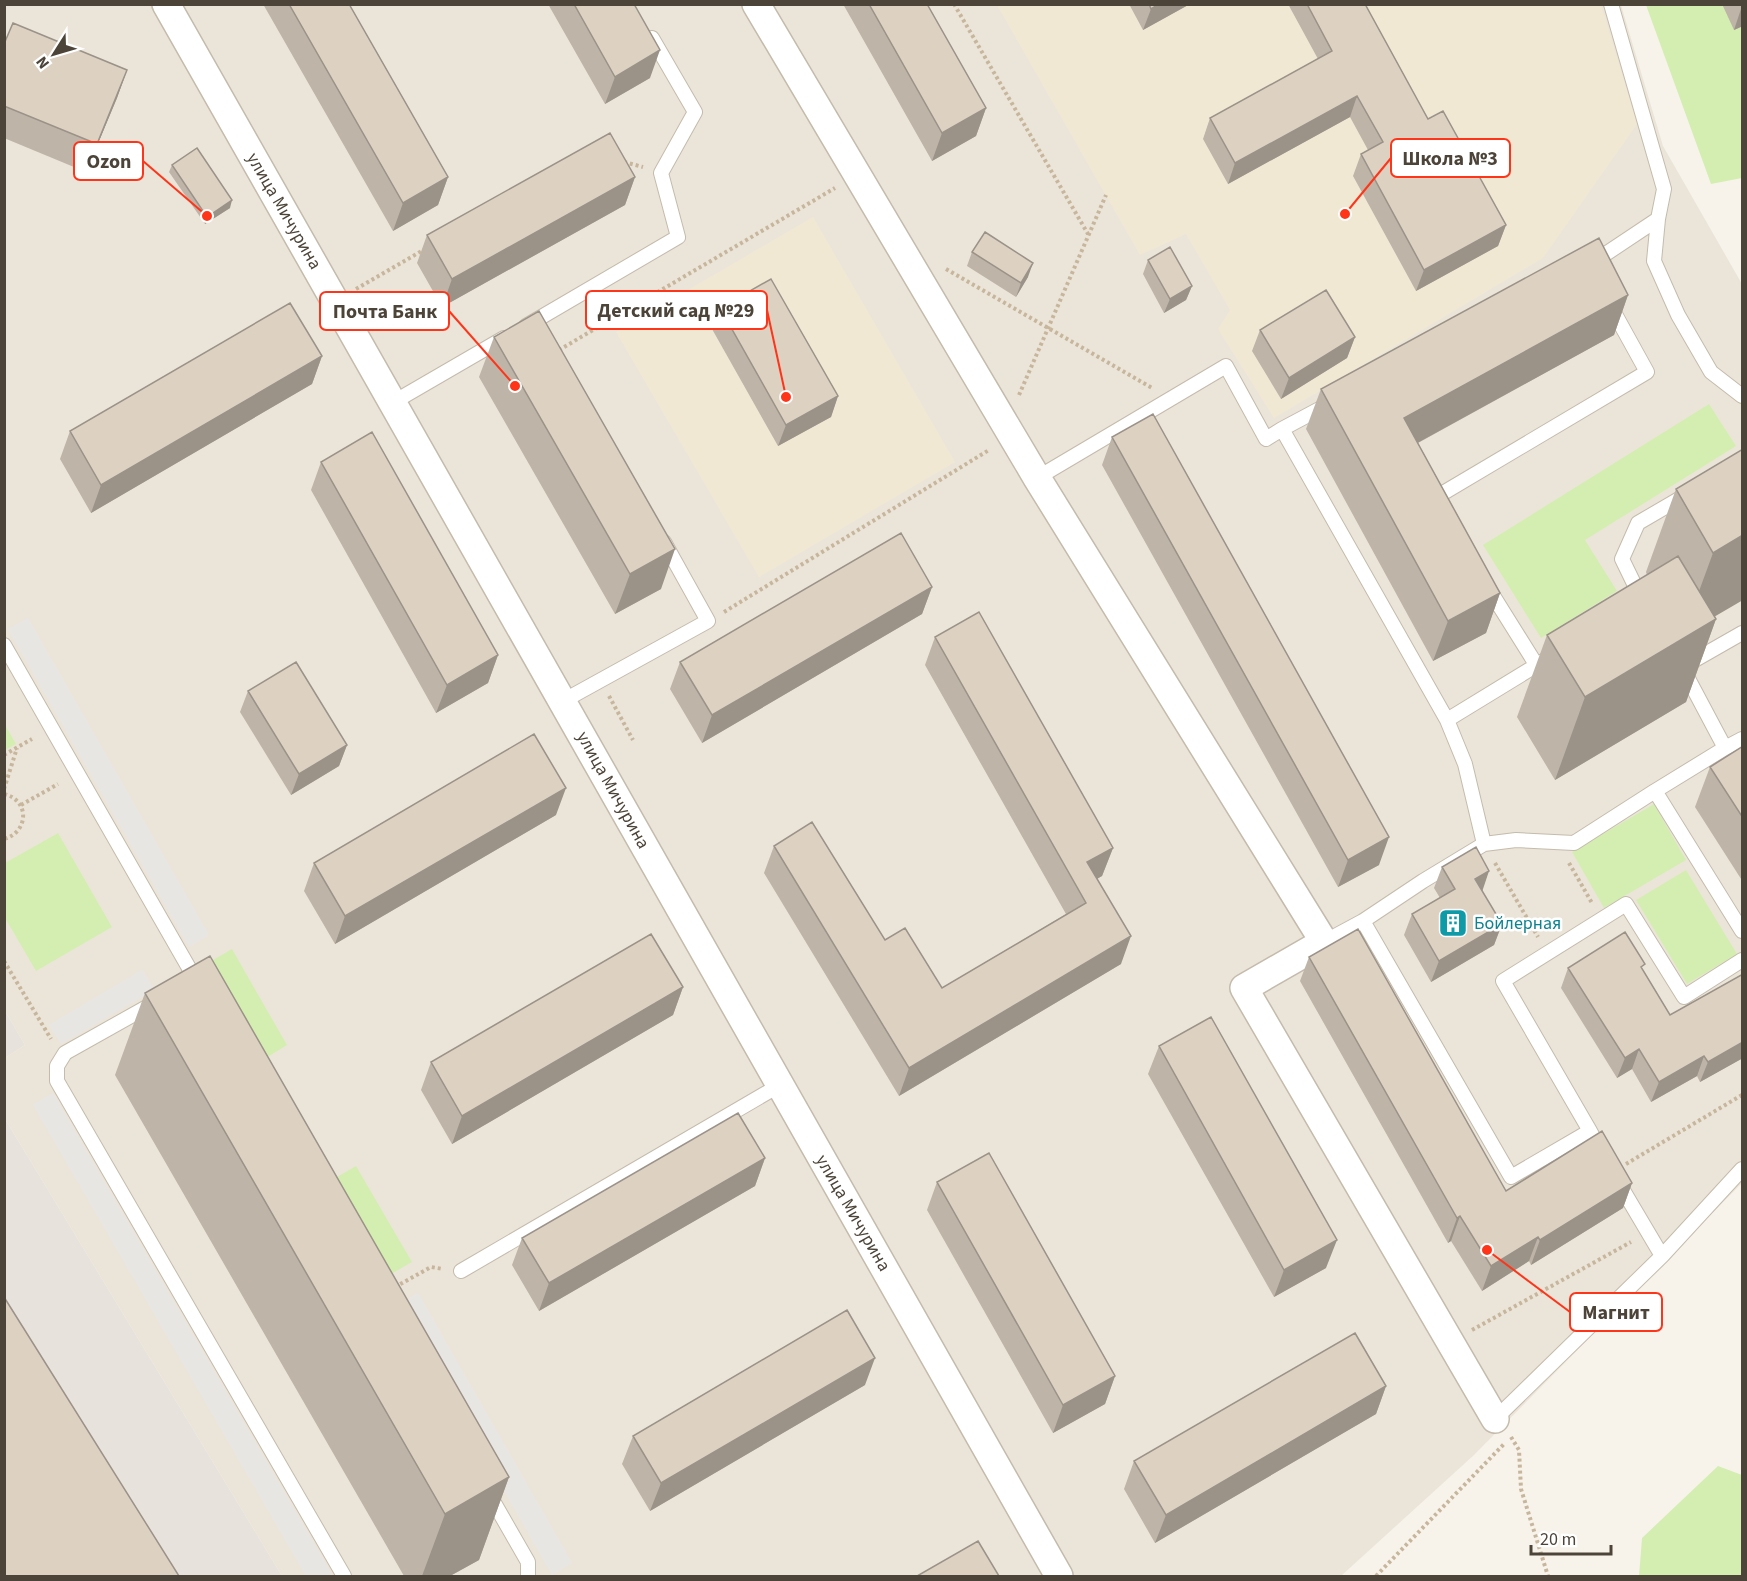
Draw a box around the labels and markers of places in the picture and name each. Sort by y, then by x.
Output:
callout: Школа №3 [1391,139,1510,177]
callout: Ozon [74,142,143,180]
callout: Детский сад №29 [586,291,767,329]
callout: Почта Банк [320,292,449,330]
building icon: Бойлерная [1437,907,1469,939]
place label: Бойлерная [1474,911,1561,936]
callout: Магнит [1570,1293,1662,1331]

